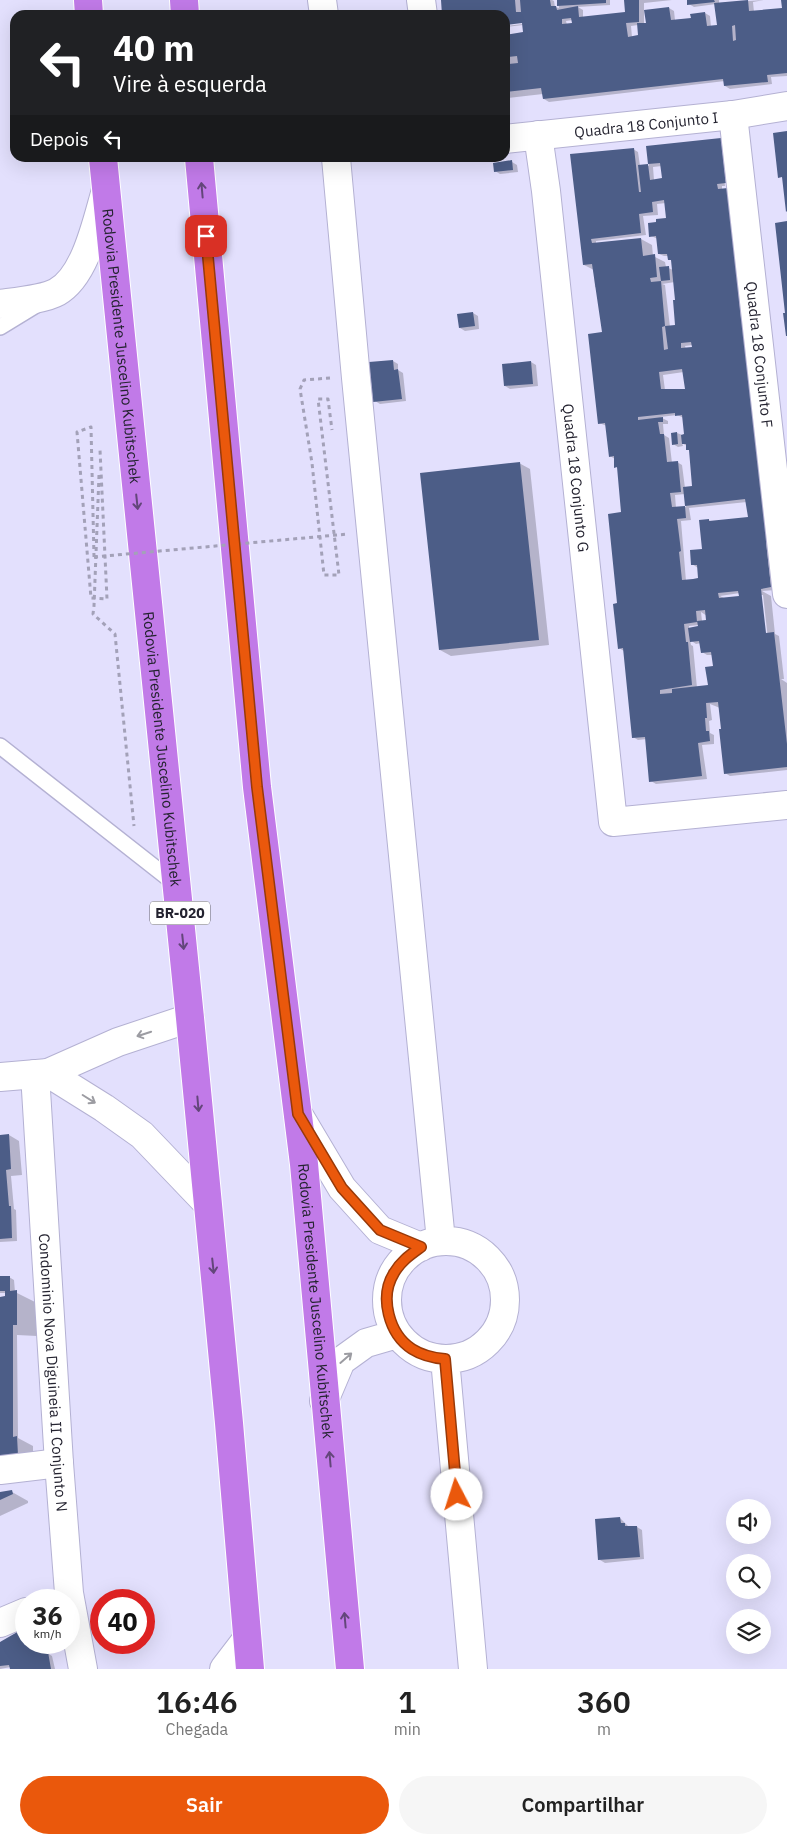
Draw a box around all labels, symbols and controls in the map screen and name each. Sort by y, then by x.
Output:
text: 40 m [113,25,195,71]
icon: left [30,30,95,95]
text: Vire à esquerda [113,69,267,98]
street label: Quadra 18 Conjunto I [573,107,719,141]
icon: left [99,125,127,153]
text: Depois [30,127,89,151]
one-way arrow [197,182,207,198]
street label: Rodovia Presidente Juscelino Kubitschek [99,208,145,485]
pin [185,215,227,257]
icon: arrive [192,222,220,250]
street label: Quadra 18 Conjunto F [742,280,778,429]
street label: Quadra 18 Conjunto G [559,403,594,553]
one-way arrow [132,494,142,510]
street label: Rodovia Presidente Juscelino Kubitschek [139,610,186,888]
road number: BR-020 [150,901,210,924]
one-way arrow [178,934,187,950]
one-way arrow [137,1030,152,1039]
one-way arrow [82,1093,96,1104]
one-way arrow [193,1096,203,1112]
street label: Rodovia Presidente Juscelino Kubitschek [294,1162,338,1439]
street label: Condominio Nova Diguineia II Conjunto N [35,1233,72,1512]
one-way arrow [208,1257,218,1273]
one-way arrow [340,1352,353,1364]
one-way arrow [325,1451,335,1467]
position arrow [430,1468,482,1520]
map controls [726,1499,771,1654]
button: sound [726,1499,771,1544]
button: search [726,1554,771,1599]
speed limit sign: 40 [90,1589,155,1654]
text: 36 [32,1599,63,1632]
button: layers [726,1609,771,1654]
one-way arrow [340,1613,350,1629]
text: km/h [33,1626,62,1641]
text: 16:46 [156,1682,238,1721]
text: 1 [398,1682,416,1721]
text: 360 [577,1682,631,1721]
text: Chegada [166,1719,228,1739]
text: min [394,1719,421,1739]
text: m [597,1719,611,1739]
button: Sair [20,1776,389,1834]
button: Compartilhar [399,1776,767,1834]

